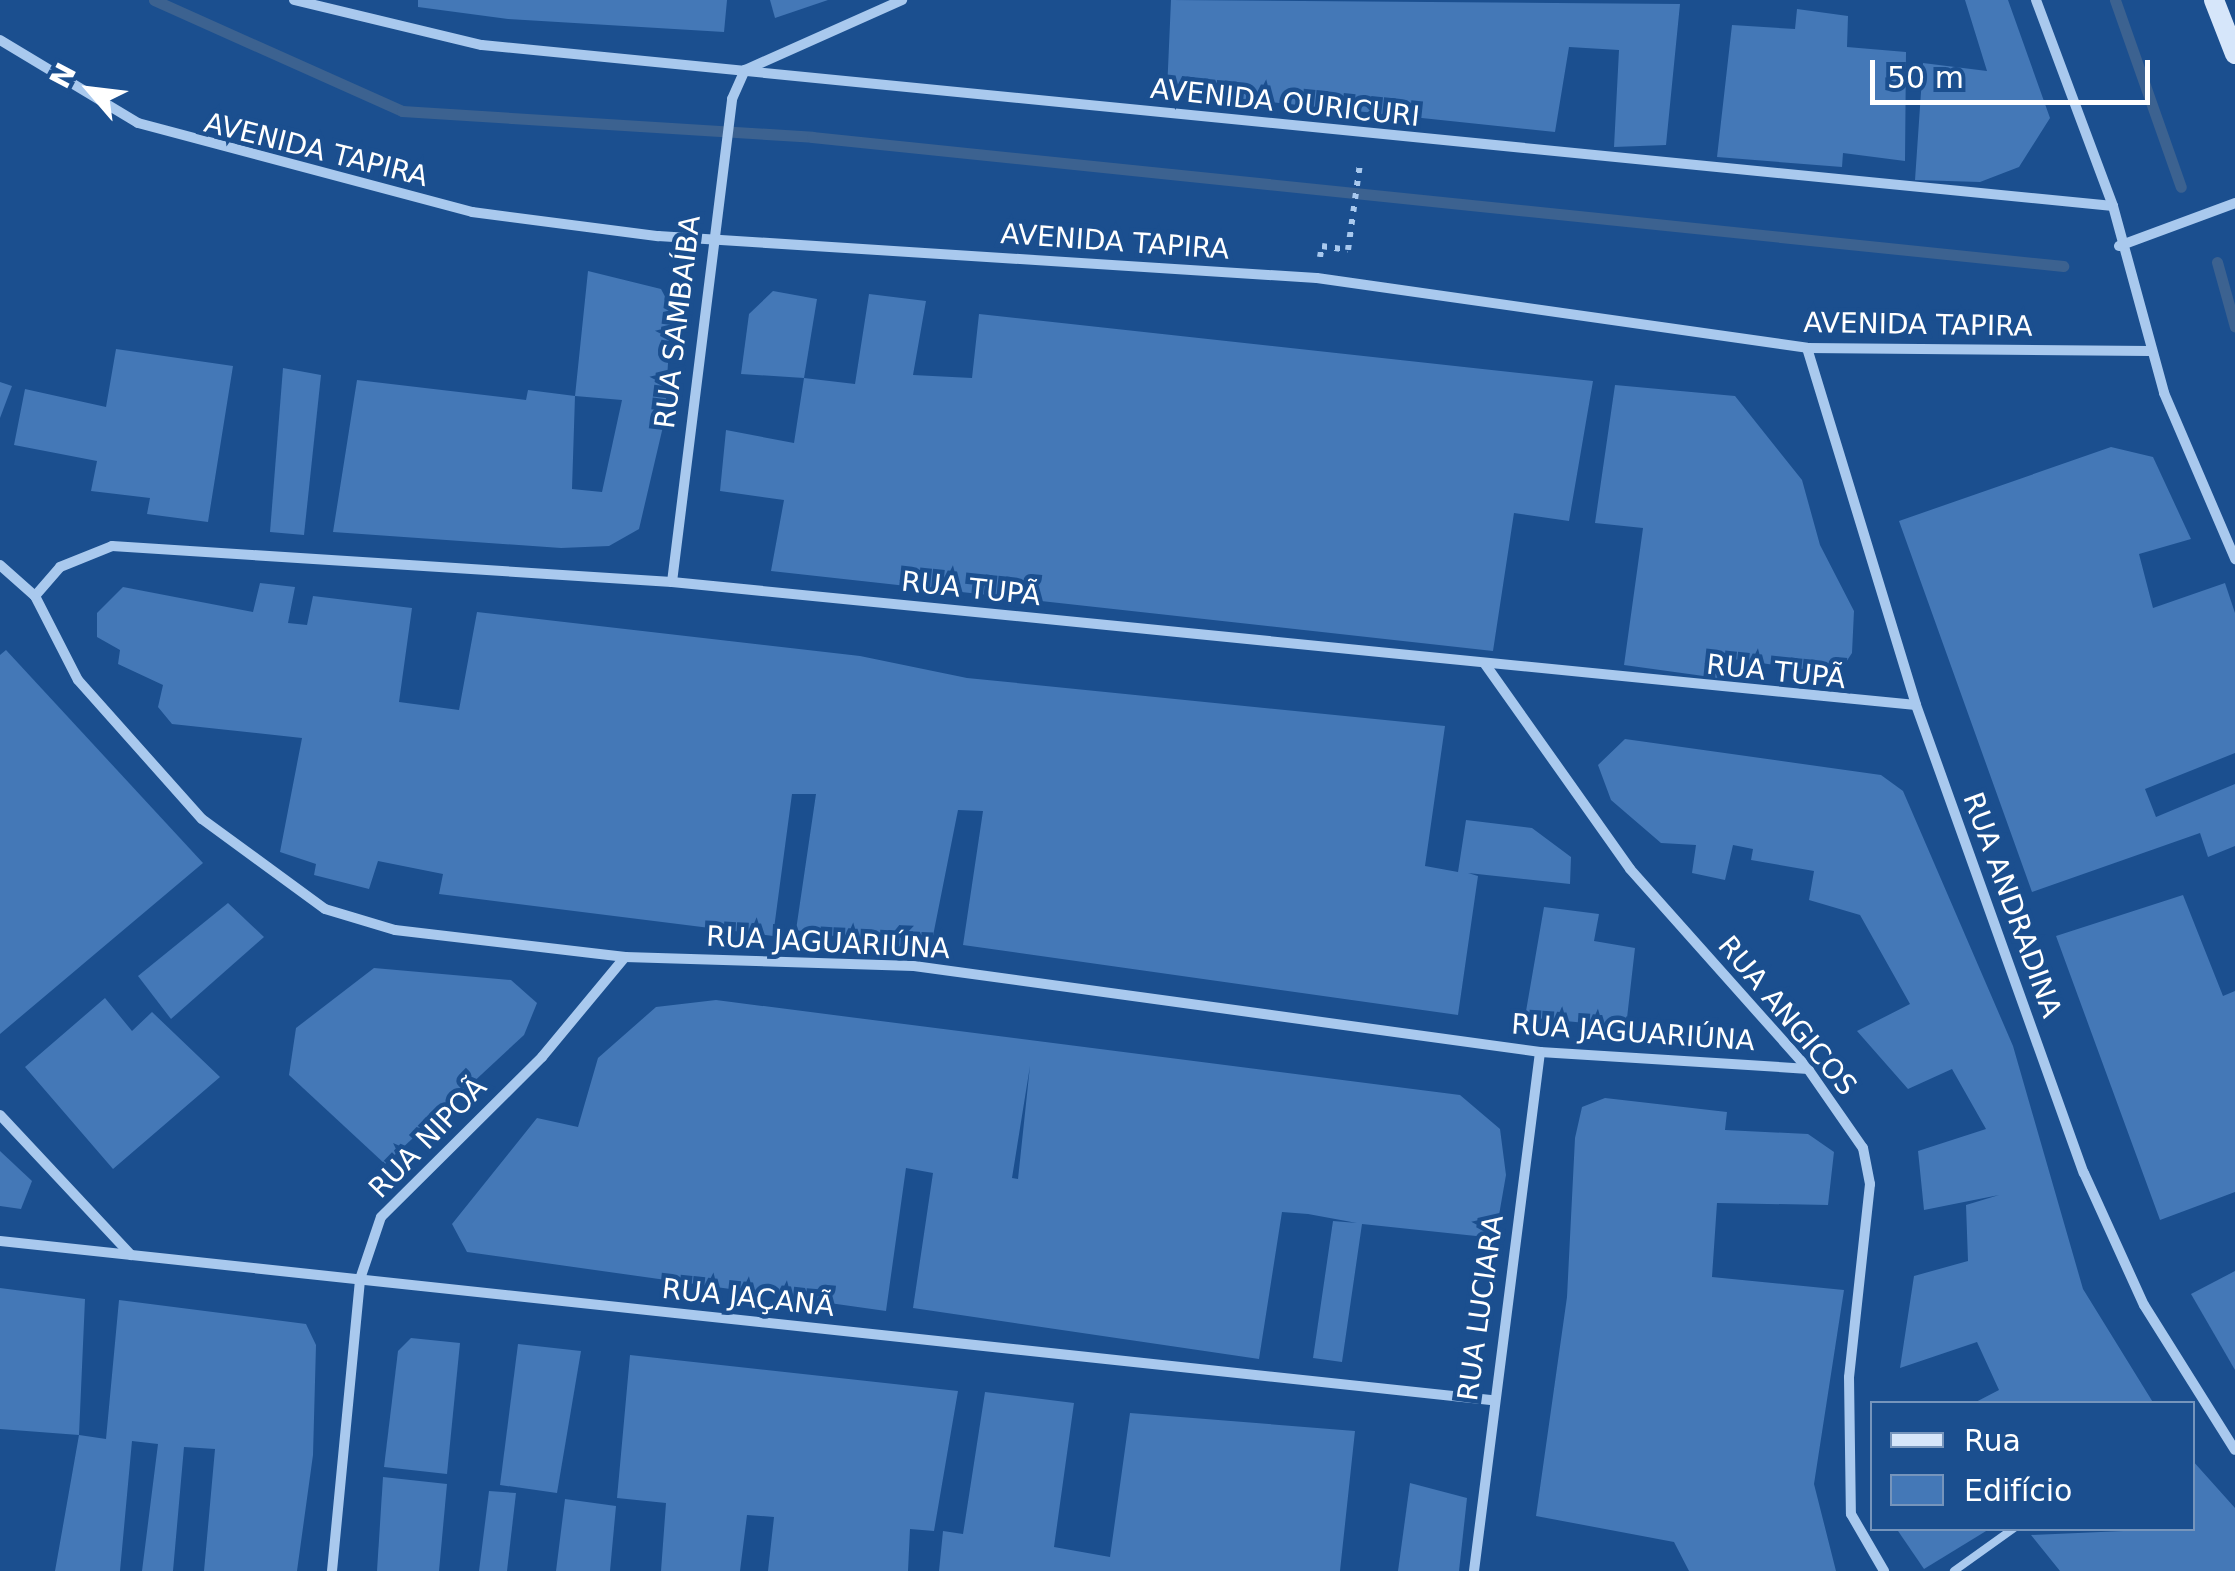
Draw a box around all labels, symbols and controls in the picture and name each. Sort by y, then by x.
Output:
north arrow [40,40,140,140]
scale bar [1875,40,2155,102]
text: N [43,58,83,94]
text: 50 m [1887,60,1964,95]
street label: AVENIDA OURICURI [1149,72,1421,134]
street label: AVENIDA TAPIRA [201,106,431,194]
street label: RUA SAMBAÍBA [648,213,708,431]
street label: AVENIDA TAPIRA [999,217,1231,267]
street label: AVENIDA TAPIRA [1803,306,2033,344]
street label: RUA TUPÃ [900,565,1042,613]
street label: RUA TUPÃ [1705,648,1847,696]
street label: RUA ANDRADINA [1956,788,2068,1022]
street label: RUA JAGUARIÚNA [705,920,951,966]
street label: RUA ANGICOS [1711,930,1863,1102]
street label: RUA JAGUARIÚNA [1510,1008,1756,1058]
street label: RUA NIPOÃ [362,1071,494,1205]
street label: RUA LUCIARA [1451,1213,1511,1403]
street label: RUA JAÇANÃ [660,1272,836,1324]
legend [1870,1401,2195,1531]
text: Rua [1964,1423,2021,1458]
text: Edifício [1964,1473,2072,1508]

